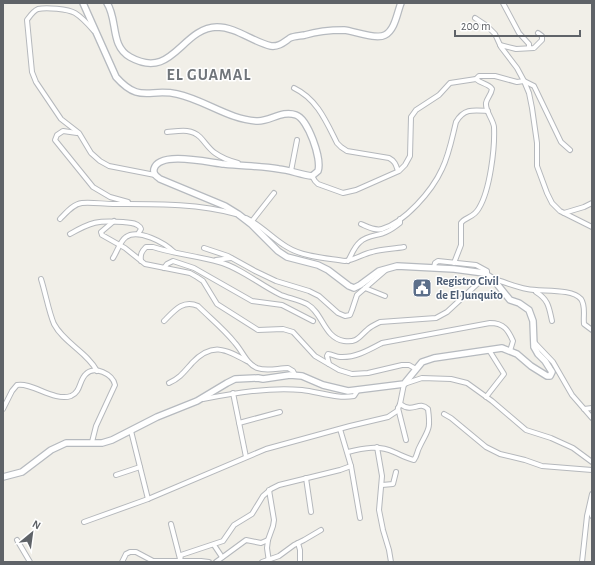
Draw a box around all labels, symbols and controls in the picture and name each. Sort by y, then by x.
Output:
scale bar [455,12,580,38]
text: 200 m [461,20,491,32]
district label: EL GUAMAL [167,67,251,83]
place label: Registro Civil de El Junquito [436,275,503,301]
public building icon: Registro Civil de El Junquito [411,277,433,299]
north arrow [12,513,52,553]
text: N [31,518,43,531]

